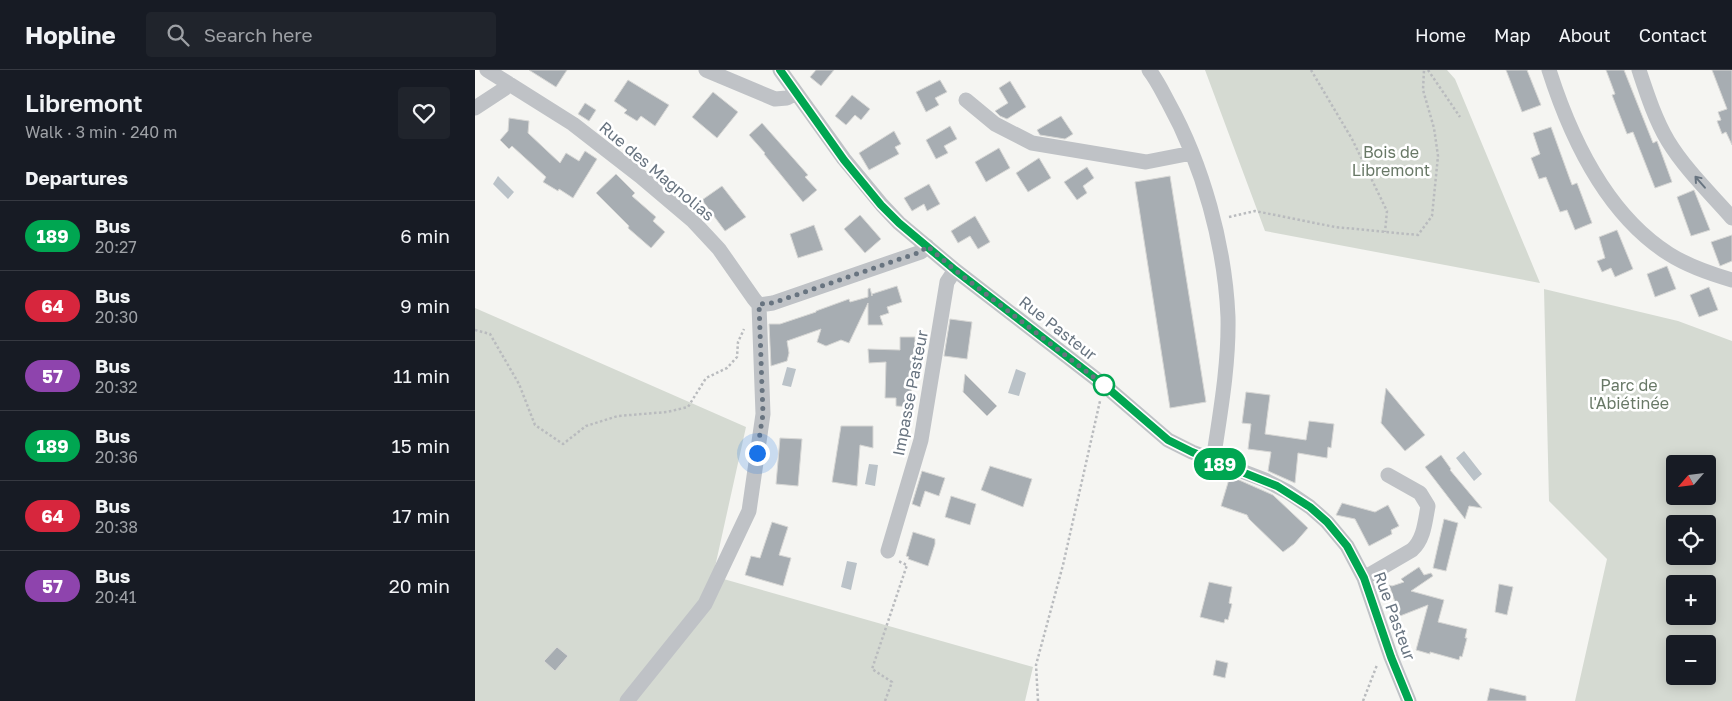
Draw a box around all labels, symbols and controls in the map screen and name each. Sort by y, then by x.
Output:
search box [146,12,496,57]
text: Hopline [25,20,116,49]
icon: search [164,21,192,49]
text: Search here [204,23,313,46]
text: Home [1415,24,1466,46]
text: Map [1494,24,1531,46]
text: About [1559,24,1611,46]
text: Contact [1639,24,1707,46]
button: heart [398,87,450,139]
text: Libremont [25,88,143,117]
street label: Rue des Magnolias [595,117,719,225]
text: Walk · 3 min · 240 m [25,122,177,142]
park label: Bois de Libremont [1352,142,1430,180]
text: Departures [25,166,128,189]
one-way arrow [1694,175,1706,188]
text: Bus [95,214,130,237]
text: 6 min [400,224,450,247]
text: 189 [36,225,69,247]
text: 20:27 [95,237,137,257]
text: Bus [95,284,130,307]
street label: Rue Pasteur [1015,292,1101,364]
text: 9 min [400,294,450,317]
text: 64 [41,295,64,317]
text: 20:30 [95,307,138,327]
street label: Impasse Pasteur [888,328,932,458]
text: Bus [95,354,130,377]
text: 11 min [393,364,450,387]
text: 57 [42,365,63,387]
unlabelled marker [1093,374,1115,396]
park label: Parc de l'Abiétinée [1589,375,1669,413]
text: 20:32 [95,377,138,397]
text: Bus [95,424,130,447]
text: 15 min [391,434,450,457]
text: 189 [36,435,69,457]
your location [745,441,770,466]
text: 20:36 [95,447,138,467]
line badge: 189 [1191,448,1249,480]
text: 189 [1204,453,1236,475]
north arrow [1666,455,1716,505]
map controls [1666,455,1716,685]
text: Bus [95,494,130,517]
text: 17 min [392,504,450,527]
text: 64 [41,505,64,527]
button: locate [1666,515,1716,565]
text: 20:38 [95,517,138,537]
text: Bus [95,564,130,587]
street label: Rue Pasteur [1370,569,1420,663]
text: 20 min [389,574,450,597]
text: 57 [42,575,63,597]
button: + [1666,575,1716,625]
text: 20:41 [95,587,137,607]
button: − [1666,635,1716,685]

